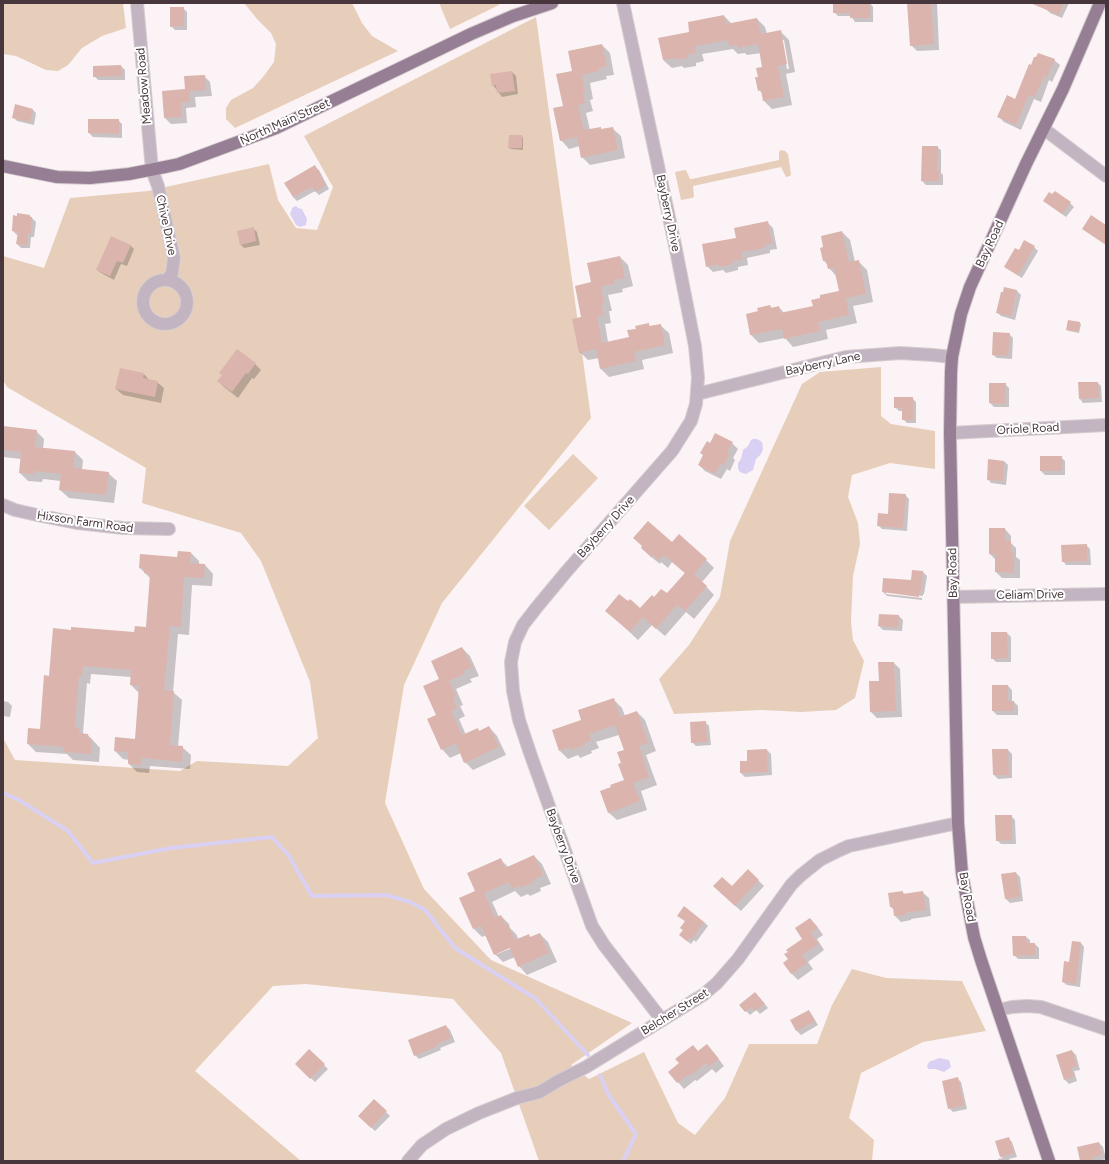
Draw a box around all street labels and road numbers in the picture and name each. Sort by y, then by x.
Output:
street label: Meadow Road [133,47,155,125]
street label: North Main Street [238,96,332,148]
street label: Bayberry Drive [653,173,683,253]
street label: Chive Drive [153,193,179,257]
street label: Bay Road [973,218,1007,270]
street label: Bayberry Lane [784,349,862,379]
street label: Oriole Road [996,420,1060,438]
street label: Bayberry Drive [574,493,638,561]
street label: Hixson Farm Road [36,508,134,536]
street label: Bay Road [945,548,961,598]
street label: Celiam Drive [996,587,1064,603]
street label: Bayberry Drive [543,807,583,885]
street label: Bay Road [956,871,978,923]
street label: Belcher Street [639,986,711,1038]

